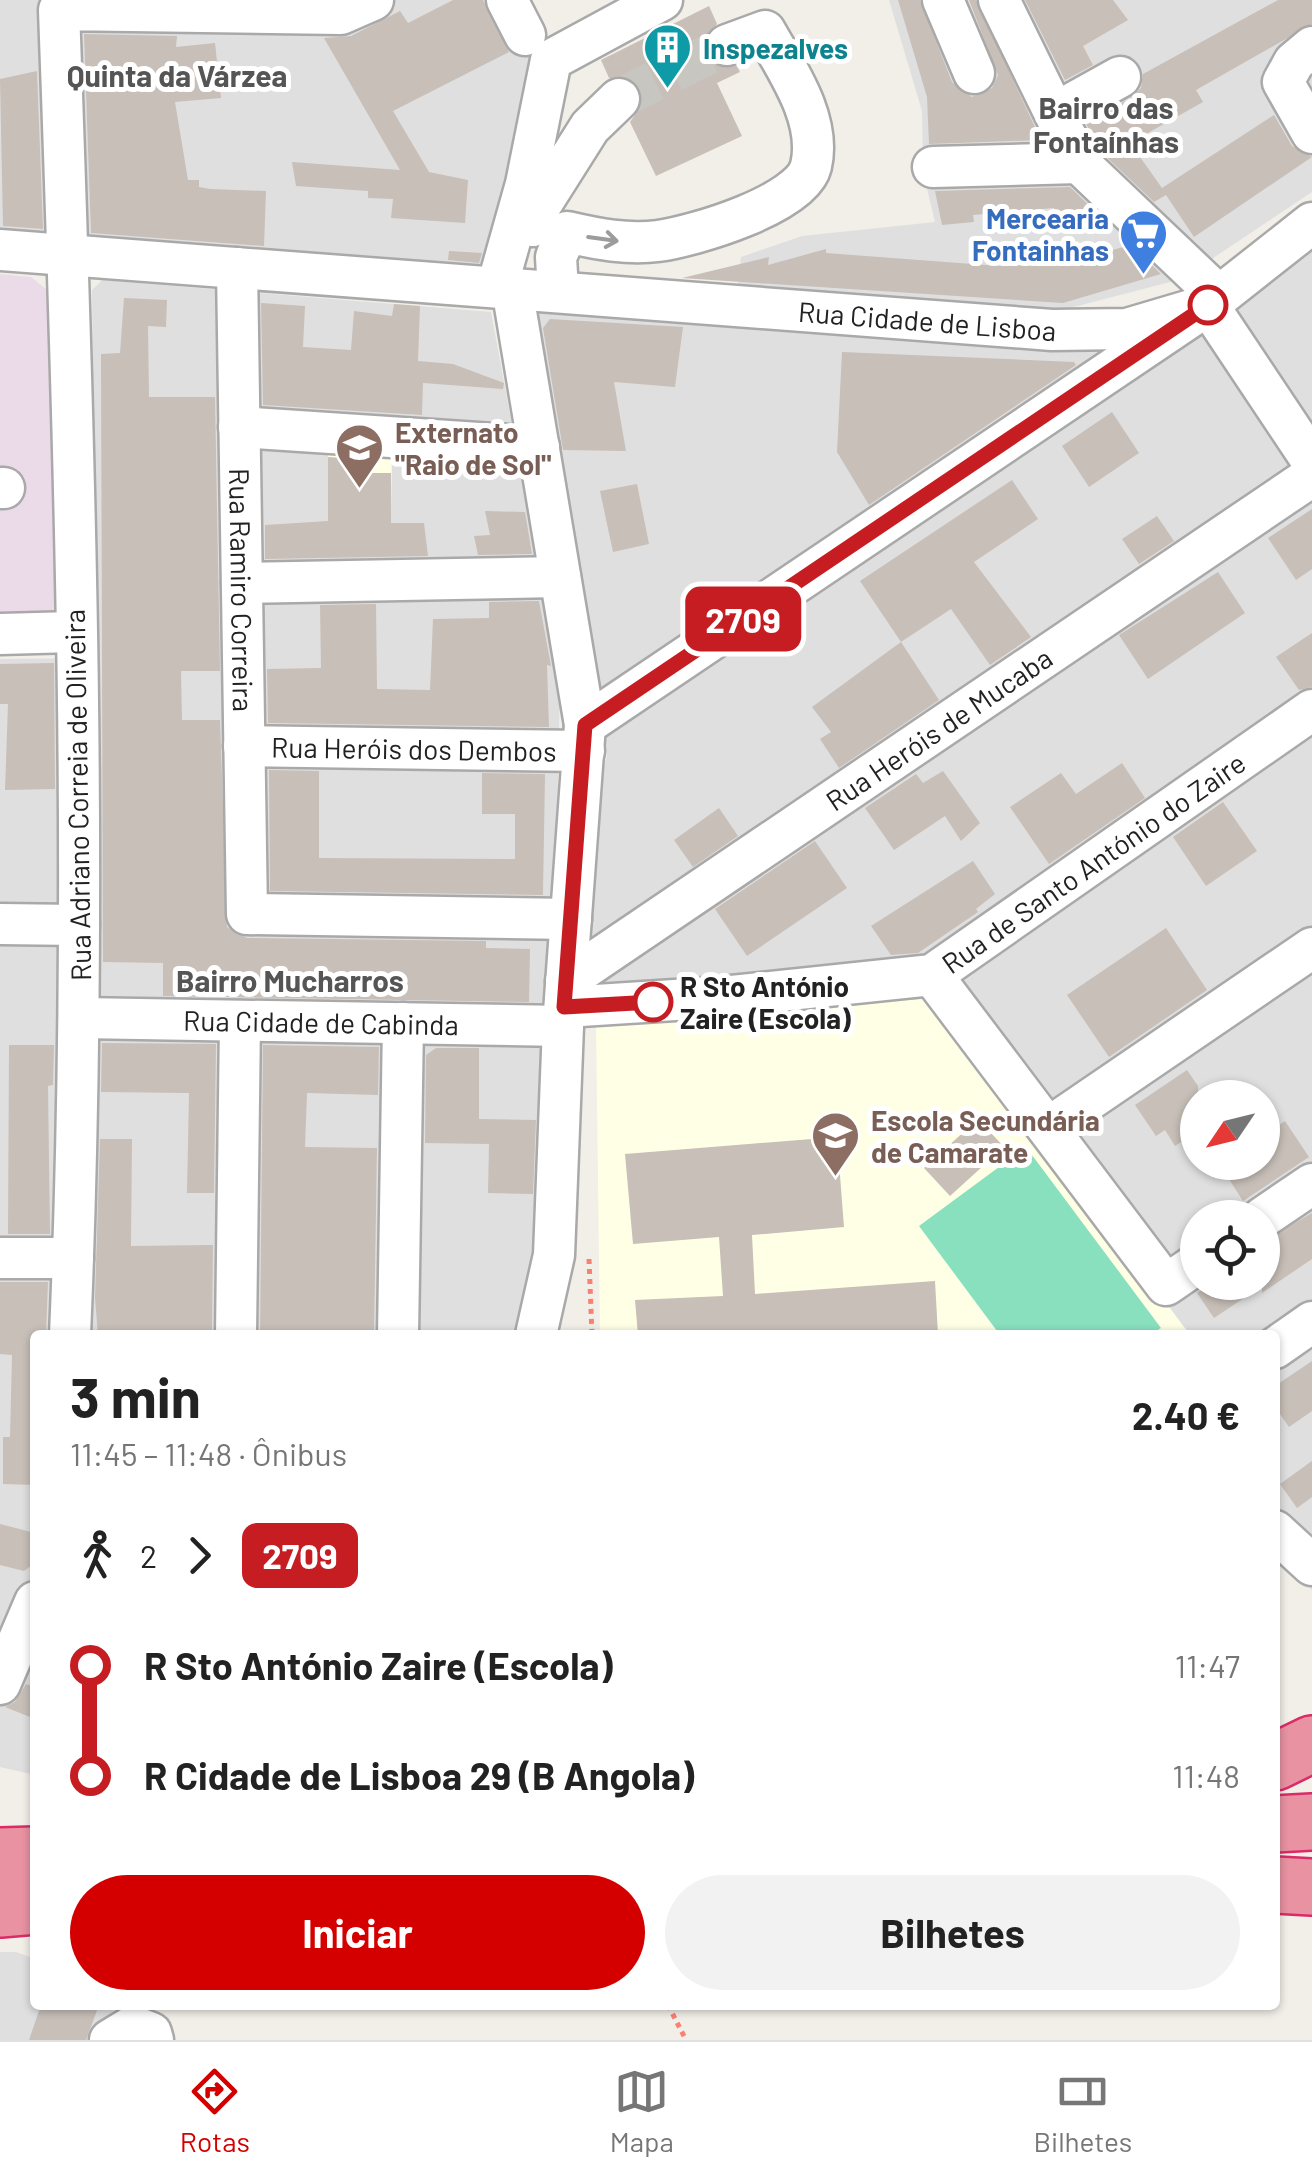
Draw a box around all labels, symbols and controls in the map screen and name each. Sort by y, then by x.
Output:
building icon: Inspezalves [642,22,694,90]
place label: Inspezalves [703,31,848,65]
district label: Quinta da Várzea [67,57,287,93]
district label: Bairro das Fontaínhas [1033,89,1179,159]
place label: Mercearia Fontainhas [972,201,1109,267]
supermarket icon: Mercearia Fontainhas [1118,208,1170,276]
one-way arrow [586,230,618,248]
unlabelled marker [1189,286,1227,324]
street label: Rua Cidade de Lisboa [797,294,1058,347]
place label: Externato "Raio de Sol" [395,415,551,481]
school or university icon: Externato "Raio de Sol" [334,422,386,490]
street label: Rua Ramiro Correira [223,468,261,712]
line badge: 2709 [673,586,813,652]
text: 2709 [705,598,781,640]
street label: Rua Adriano Correia de Oliveira [57,609,97,981]
street label: Rua Heróis de Mucaba [819,640,1058,817]
street label: Rua Heróis dos Dembos [271,729,557,768]
street label: Rua de Santo António do Zaire [935,745,1252,980]
district label: Bairro Mucharros [176,962,404,998]
place label: R Sto António Zaire (Escola) [680,969,851,1035]
marker: R Sto António Zaire (Escola) [634,983,672,1021]
street label: Rua Cidade de Cabinda [183,1003,459,1041]
north arrow [1180,1080,1280,1180]
map controls [1180,1080,1280,1300]
place label: Escola Secundária de Camarate [871,1103,1100,1169]
school or university icon: Escola Secundária de Camarate [810,1110,862,1178]
button: locate [1180,1200,1280,1300]
text: 3 min [70,1363,201,1429]
text: 2.40 € [1132,1392,1240,1438]
text: 11:45 – 11:48 · Ônibus [70,1434,347,1472]
icon: walk [70,1528,125,1583]
icon: forward [172,1528,227,1583]
text: 2709 [262,1534,338,1576]
text: 2 [140,1536,157,1574]
text: R Sto António Zaire (Escola) [144,1642,613,1688]
text: 11:47 [1175,1646,1240,1684]
text: R Cidade de Lisboa 29 (B Angola) [144,1752,694,1798]
text: 11:48 [1172,1756,1240,1794]
button: Iniciar [70,1875,645,1990]
button: Bilhetes [665,1875,1240,1990]
tab: Rotas [180,2064,250,2158]
tab: Mapa [610,2064,674,2158]
tab: Bilhetes [1033,2064,1132,2158]

